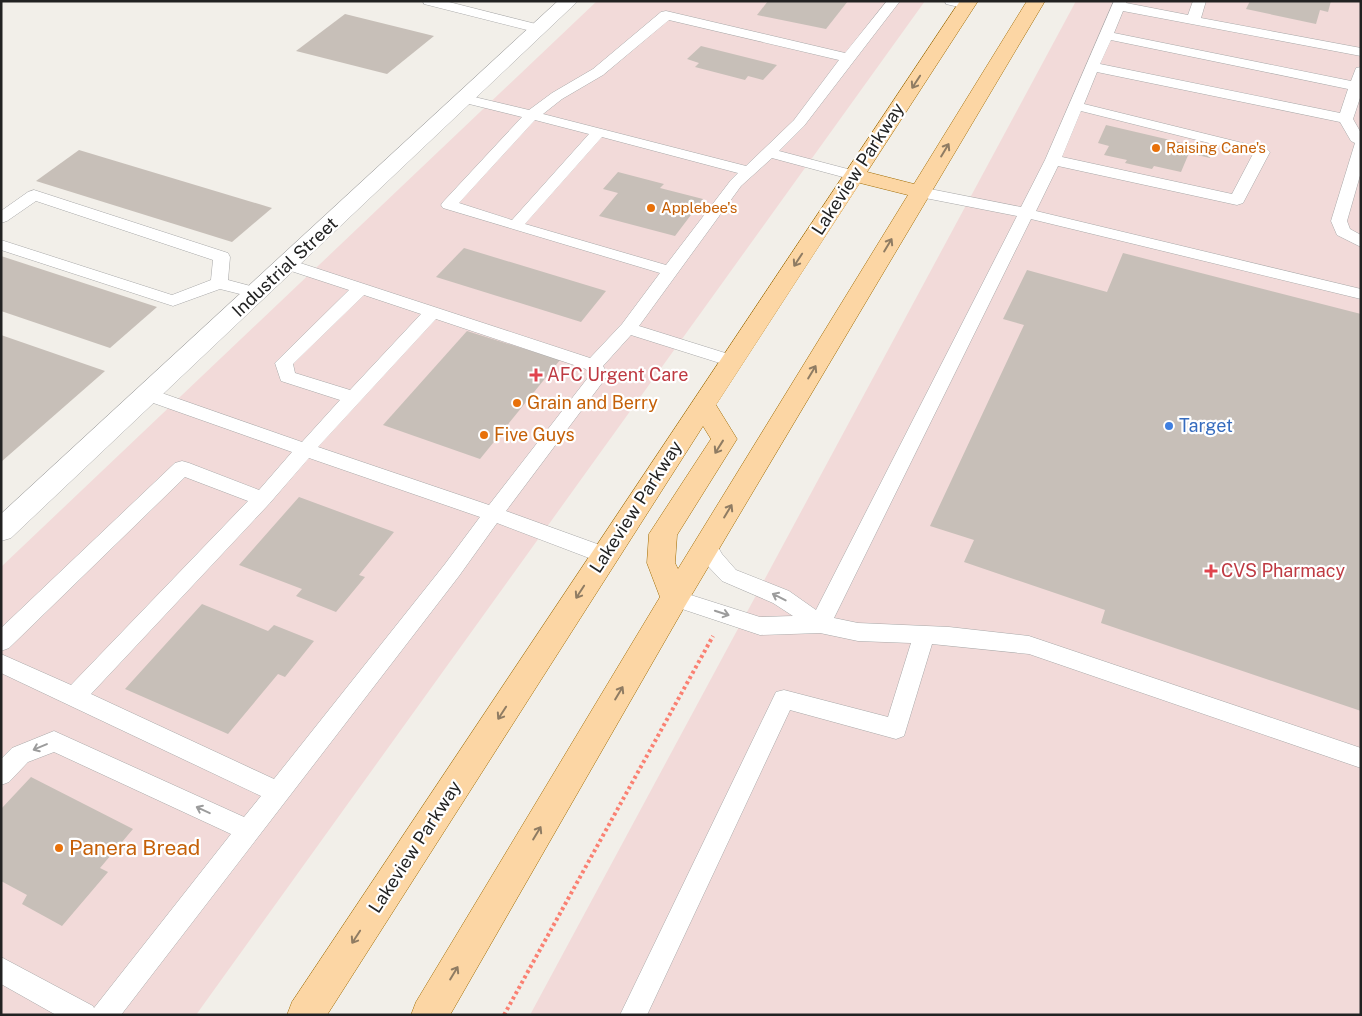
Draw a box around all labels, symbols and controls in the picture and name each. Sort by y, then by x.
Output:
one-way arrow [911,74,921,88]
street label: Lakeview Parkway [807,98,908,239]
place label: Raising Cane's [1166,139,1266,156]
marker: Raising Cane's [1150,142,1162,154]
one-way arrow [940,143,951,157]
place label: Applebee's [661,199,737,216]
marker: Applebee's [645,202,657,214]
street label: Industrial Street [228,212,342,321]
one-way arrow [884,239,894,253]
one-way arrow [793,252,803,266]
place label: AFC Urgent Care [547,364,688,385]
one-way arrow [807,366,817,380]
marker: AFC Urgent Care [529,368,543,382]
place label: Grain and Berry [527,392,658,413]
marker: Grain and Berry [511,397,523,409]
place label: Target [1179,415,1233,436]
marker: Target [1163,420,1175,432]
place label: Five Guys [494,424,575,445]
marker: Five Guys [478,429,490,441]
street label: Lakeview Parkway [585,436,686,577]
one-way arrow [713,439,723,453]
one-way arrow [723,505,733,519]
place label: CVS Pharmacy [1221,560,1345,581]
marker: CVS Pharmacy [1205,565,1217,577]
one-way arrow [575,585,585,599]
one-way arrow [772,592,787,601]
one-way arrow [713,609,729,619]
one-way arrow [615,686,625,700]
one-way arrow [496,706,506,720]
one-way arrow [33,743,48,752]
street label: Lakeview Parkway [364,776,465,917]
one-way arrow [196,805,211,814]
one-way arrow [532,826,542,840]
place label: Panera Bread [69,835,200,860]
marker: Panera Bread [53,842,65,854]
one-way arrow [350,930,360,944]
one-way arrow [450,966,460,980]

